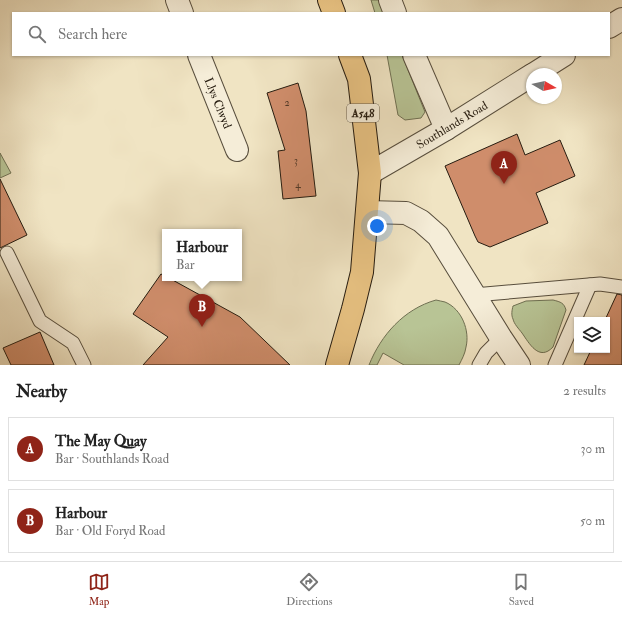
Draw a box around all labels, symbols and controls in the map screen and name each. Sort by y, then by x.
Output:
search box [12,12,610,56]
icon: search [26,23,48,45]
text: Search here [58,25,127,44]
north arrow [526,68,562,104]
street label: Llys Clwyd [200,75,235,131]
house number: 2 [284,97,290,109]
street label: Southlands Road [414,98,491,153]
road number: A548 [347,104,379,122]
pin: A [491,151,517,184]
house number: 3 [294,155,298,167]
house number: 4 [295,179,301,191]
your location [367,216,387,236]
popup [162,229,242,281]
text: Harbour [176,238,228,257]
text: Bar [176,257,195,273]
pin: B [189,294,215,327]
map controls [574,317,610,353]
button: layers [574,317,610,353]
text: Nearby [16,381,67,402]
text: 2 results [563,383,606,399]
text: The May Quay [55,432,147,451]
text: A [26,441,34,457]
text: 30 m [581,441,605,457]
text: Bar · Southlands Road [55,451,169,467]
text: Harbour [55,504,107,523]
text: B [26,513,34,529]
text: 50 m [580,513,605,529]
text: Bar · Old Foryd Road [55,523,165,539]
tab: Map [88,571,110,608]
tab: Directions [286,571,333,608]
tab: Saved [509,571,534,608]

